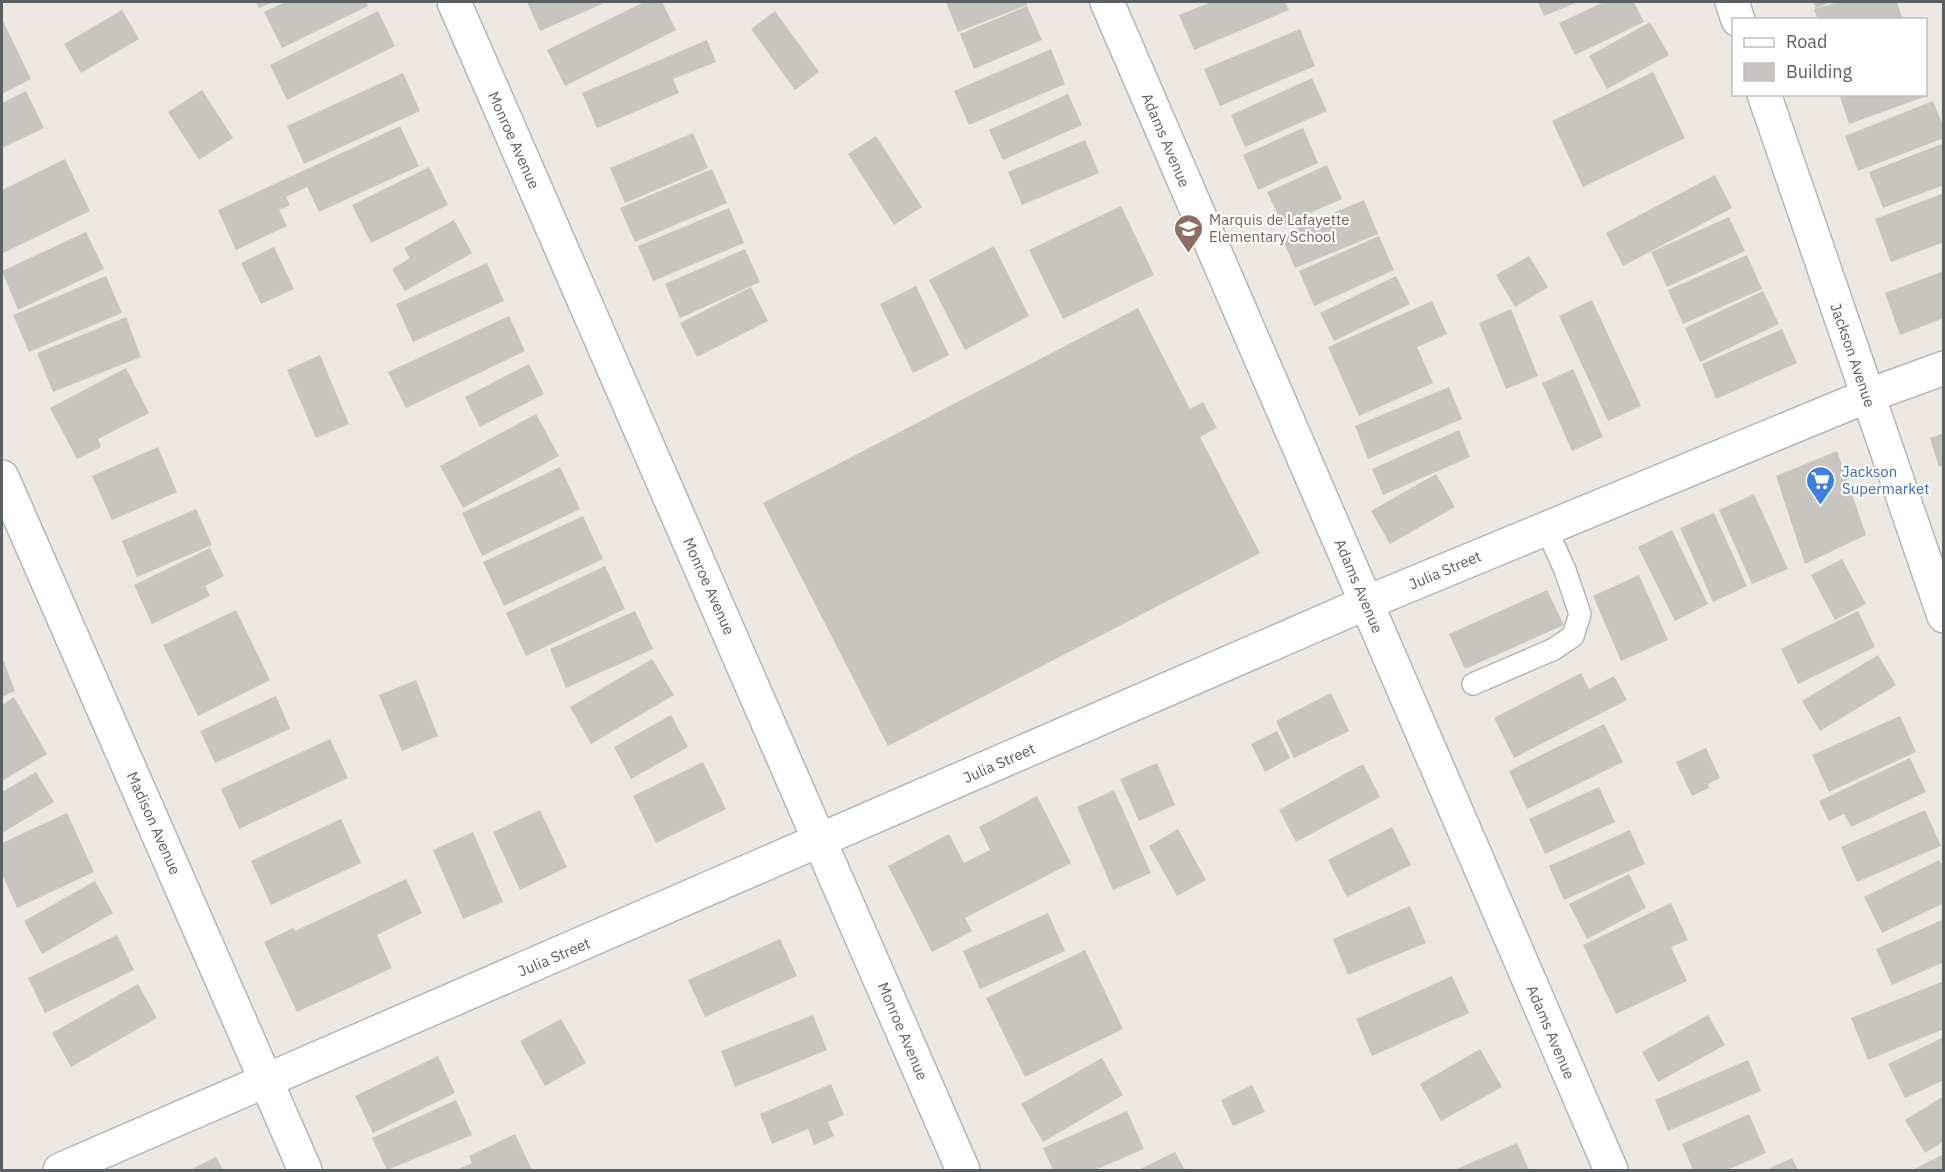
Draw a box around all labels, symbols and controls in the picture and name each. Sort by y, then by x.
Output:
legend [1732,18,1927,96]
text: Road [1786,30,1827,53]
text: Building [1786,60,1853,83]
street label: Monroe Avenue [484,88,544,192]
street label: Adams Avenue [1138,90,1194,190]
place label: Marquis de Lafayette Elementary School [1209,210,1349,246]
school or university icon: Marquis de Lafayette Elementary School [1172,212,1204,254]
street label: Jackson Avenue [1826,300,1880,410]
place label: Jackson Supermarket [1842,462,1929,498]
supermarket icon: Jackson Supermarket [1805,464,1837,506]
street label: Monroe Avenue [679,534,739,638]
street label: Adams Avenue [1331,536,1387,636]
street label: Julia Street [1406,546,1484,594]
street label: Julia Street [960,739,1038,787]
street label: Madison Avenue [123,769,185,877]
street label: Julia Street [515,933,593,981]
street label: Monroe Avenue [874,979,932,1083]
street label: Adams Avenue [1523,982,1579,1082]

